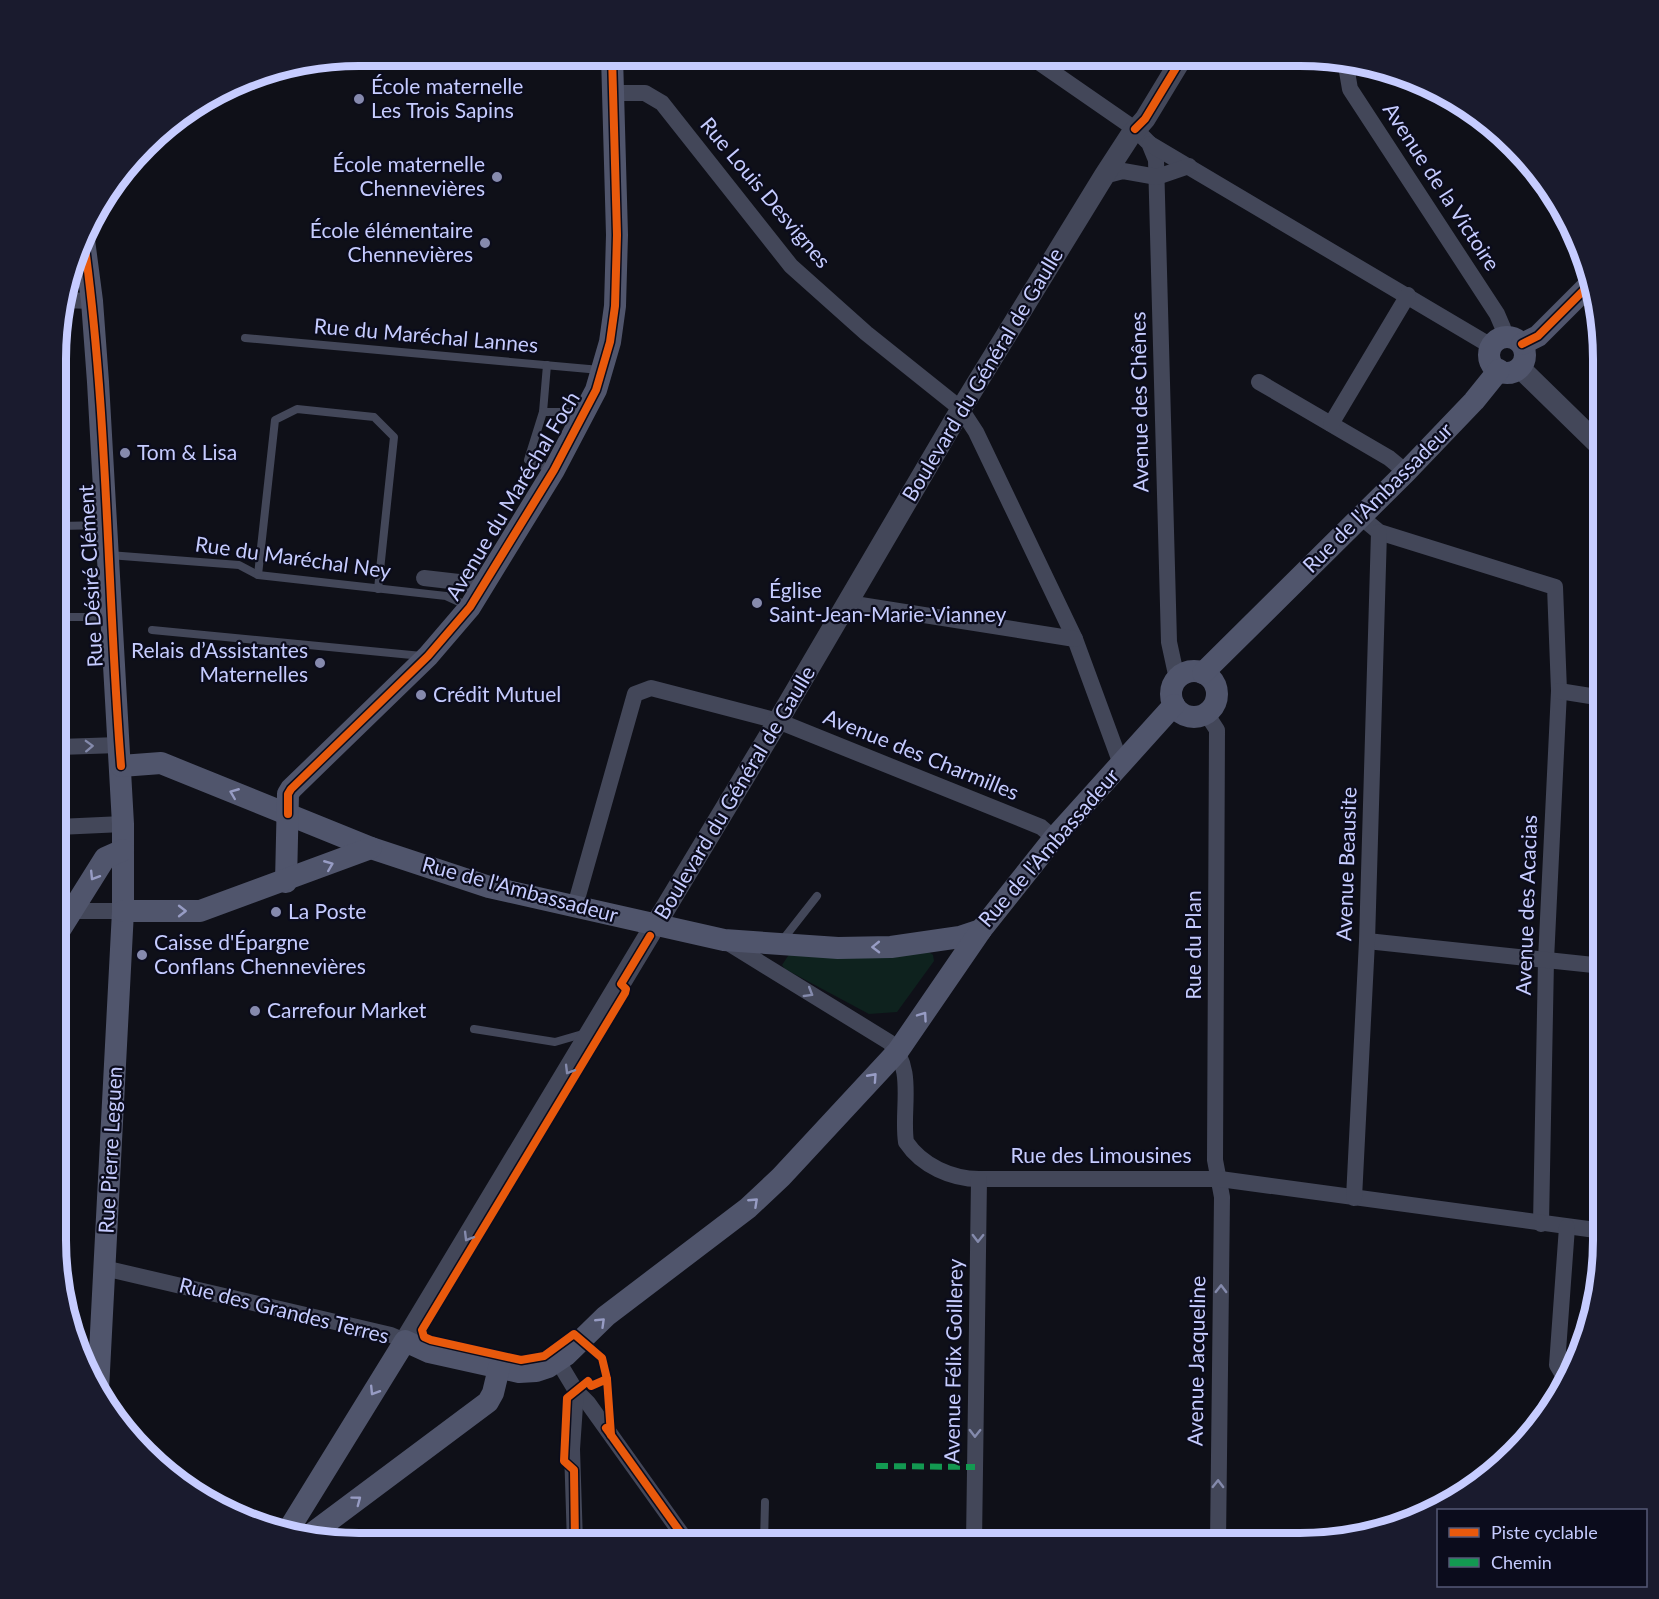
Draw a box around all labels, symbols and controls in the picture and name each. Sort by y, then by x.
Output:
place label: École maternelle Les Trois Sapins [371,73,523,122]
marker: École maternelle Les Trois Sapins [352,92,366,106]
street label: Avenue de la Victoire [1379,98,1506,275]
street label: Rue Louis Desvignes [696,112,836,272]
place label: École maternelle Chennevières [333,151,485,200]
marker: École maternelle Chennevières [490,170,504,184]
place label: École élémentaire Chennevières [310,217,473,266]
marker: École élémentaire Chennevières [478,236,492,250]
street label: Boulevard du Général de Gaulle [896,243,1067,505]
street label: Avenue des Chênes [1124,311,1153,493]
street label: Rue du Maréchal Lannes [313,312,539,357]
street label: Avenue du Maréchal Foch [440,386,584,604]
street label: Rue de l'Ambassadeur [1297,417,1457,577]
place label: Tom & Lisa [137,439,237,464]
marker: Tom & Lisa [118,446,132,460]
street label: Rue Désiré Clément [72,484,107,668]
street label: Rue du Maréchal Ney [194,530,393,583]
place label: Église Saint-Jean-Marie-Vianney [769,577,1007,626]
marker: Église Saint-Jean-Marie-Vianney [750,596,764,610]
place label: Relais d’Assistantes Maternelles [131,637,308,686]
marker: Relais d’Assistantes Maternelles [313,656,327,670]
street label: Boulevard du Général de Gaulle [648,661,819,923]
place label: Crédit Mutuel [433,681,561,706]
marker: Crédit Mutuel [414,688,428,702]
street label: Avenue des Charmilles [820,703,1023,804]
one-way arrow [84,739,93,752]
street label: Rue de l'Ambassadeur [972,762,1124,931]
street label: Avenue Beausite [1330,786,1361,941]
one-way arrow [229,788,240,800]
street label: Avenue des Acacias [1510,814,1541,996]
street label: Rue de l'Ambassadeur [420,850,621,927]
one-way arrow [323,860,334,872]
one-way arrow [89,870,101,880]
street label: Rue du Plan [1180,890,1205,1000]
place label: La Poste [288,898,366,923]
one-way arrow [177,905,186,917]
marker: La Poste [269,905,283,919]
place label: Caisse d'Épargne Conflans Chennevières [154,929,366,978]
one-way arrow [871,941,880,953]
marker: Caisse d'Épargne Conflans Chennevières [135,948,149,962]
one-way arrow [803,986,813,998]
place label: Carrefour Market [267,997,427,1022]
marker: Carrefour Market [248,1004,262,1018]
one-way arrow [916,1011,927,1022]
one-way arrow [565,1064,577,1074]
street label: Rue Pierre Leguen [93,1066,126,1234]
one-way arrow [866,1074,877,1084]
street label: Rue des Limousines [1011,1142,1191,1167]
one-way arrow [747,1198,758,1209]
one-way arrow [464,1231,475,1241]
one-way arrow [972,1233,984,1242]
street label: Avenue Félix Goillerey [938,1258,967,1464]
street label: Rue des Grandes Terres [177,1271,392,1348]
street label: Avenue Jacqueline [1182,1276,1209,1446]
one-way arrow [1214,1285,1227,1294]
one-way arrow [594,1318,604,1329]
one-way arrow [369,1385,381,1395]
one-way arrow [969,1428,982,1437]
one-way arrow [1212,1480,1224,1489]
one-way arrow [350,1496,361,1507]
legend [1437,1509,1647,1587]
text: Piste cyclable [1491,1521,1598,1543]
text: Chemin [1491,1551,1552,1573]

